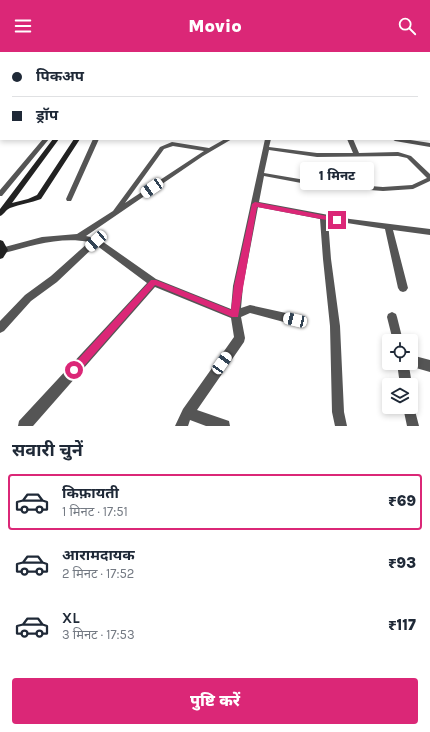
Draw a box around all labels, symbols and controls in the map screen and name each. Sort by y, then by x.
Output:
icon: menu [12,15,34,37]
text: Movio [188,15,242,37]
icon: search [396,15,418,37]
text: पिकअप [36,67,84,85]
text: ड्रॉप [36,106,58,124]
callout: 1 मिनट [300,162,374,190]
text: 1 मिनट [319,168,355,183]
car [139,176,165,200]
route end [328,211,346,229]
car [83,229,109,253]
car [282,311,308,329]
map controls [382,334,418,414]
button: locate [382,334,418,370]
car [210,350,234,376]
route start [65,361,83,379]
button: layers [382,378,418,414]
text: सवारी चुनें [12,439,83,461]
icon: car [14,484,50,520]
text: किफ़ायती [62,484,119,502]
text: ₹69 [388,492,416,510]
text: 1 मिनट · 17:51 [62,504,128,519]
icon: car [14,546,50,582]
text: आरामदायक [62,546,135,564]
text: ₹93 [388,554,416,572]
text: 2 मिनट · 17:52 [62,566,134,581]
icon: car [14,608,50,644]
text: XL [62,609,80,627]
text: ₹117 [388,616,416,634]
text: 3 मिनट · 17:53 [62,627,135,642]
button: पुष्टि करें [12,678,418,724]

